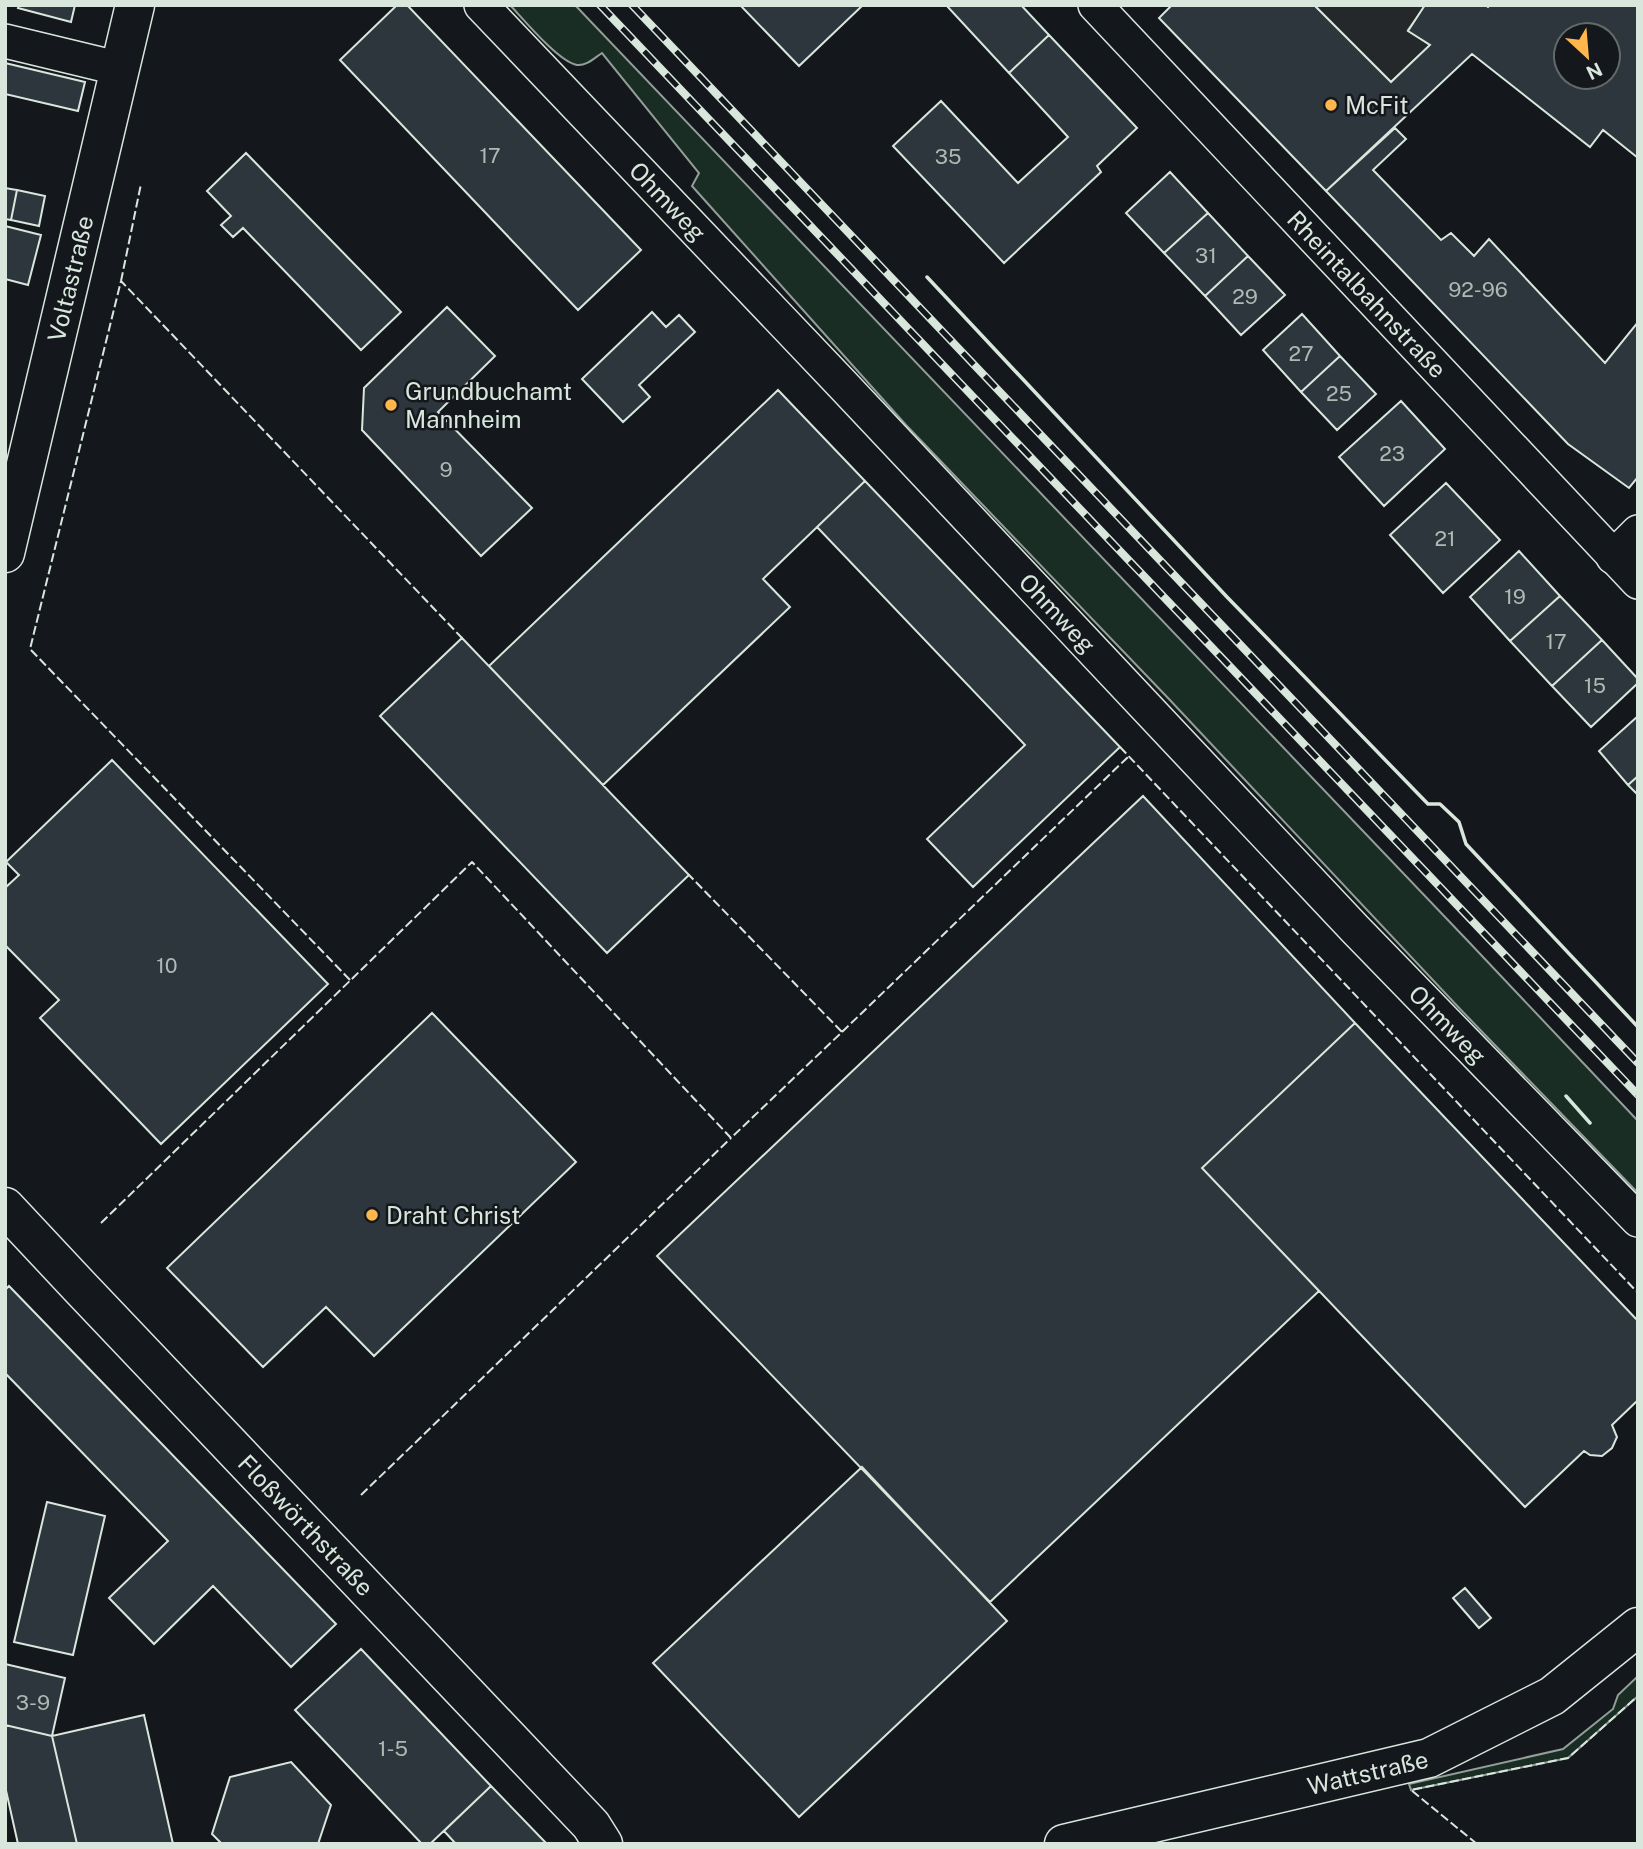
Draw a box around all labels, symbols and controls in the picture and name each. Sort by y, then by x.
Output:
north arrow [1552,21,1622,91]
text: N [1583,58,1606,84]
place label: McFit [1345,91,1409,119]
marker: McFit [1323,97,1339,113]
house number: 17 [479,143,501,168]
house number: 35 [935,144,961,169]
street label: Ohmweg [624,156,712,247]
street label: Rheintalbahnstraße [1282,205,1452,383]
street label: Voltastraße [42,213,99,344]
house number: 31 [1195,243,1217,268]
house number: 92-96 [1448,277,1508,302]
house number: 29 [1232,284,1258,309]
house number: 27 [1288,341,1314,366]
place label: Grundbuchamt Mannheim [405,377,572,433]
house number: 25 [1326,381,1352,406]
marker: Grundbuchamt Mannheim [383,397,399,413]
house number: 23 [1379,441,1405,466]
house number: 9 [439,457,453,482]
house number: 21 [1434,526,1456,551]
street label: Ohmweg [1014,568,1102,659]
house number: 19 [1504,584,1526,609]
house number: 17 [1545,629,1567,654]
house number: 15 [1584,673,1606,698]
house number: 10 [156,953,178,978]
street label: Ohmweg [1403,979,1492,1070]
place label: Draht Christ [386,1201,520,1229]
marker: Draht Christ [364,1207,380,1223]
street label: Floßwörthstraße [233,1449,380,1601]
house number: 3-9 [16,1690,50,1715]
house number: 1-5 [378,1736,408,1761]
street label: Wattstraße [1304,1745,1431,1800]

